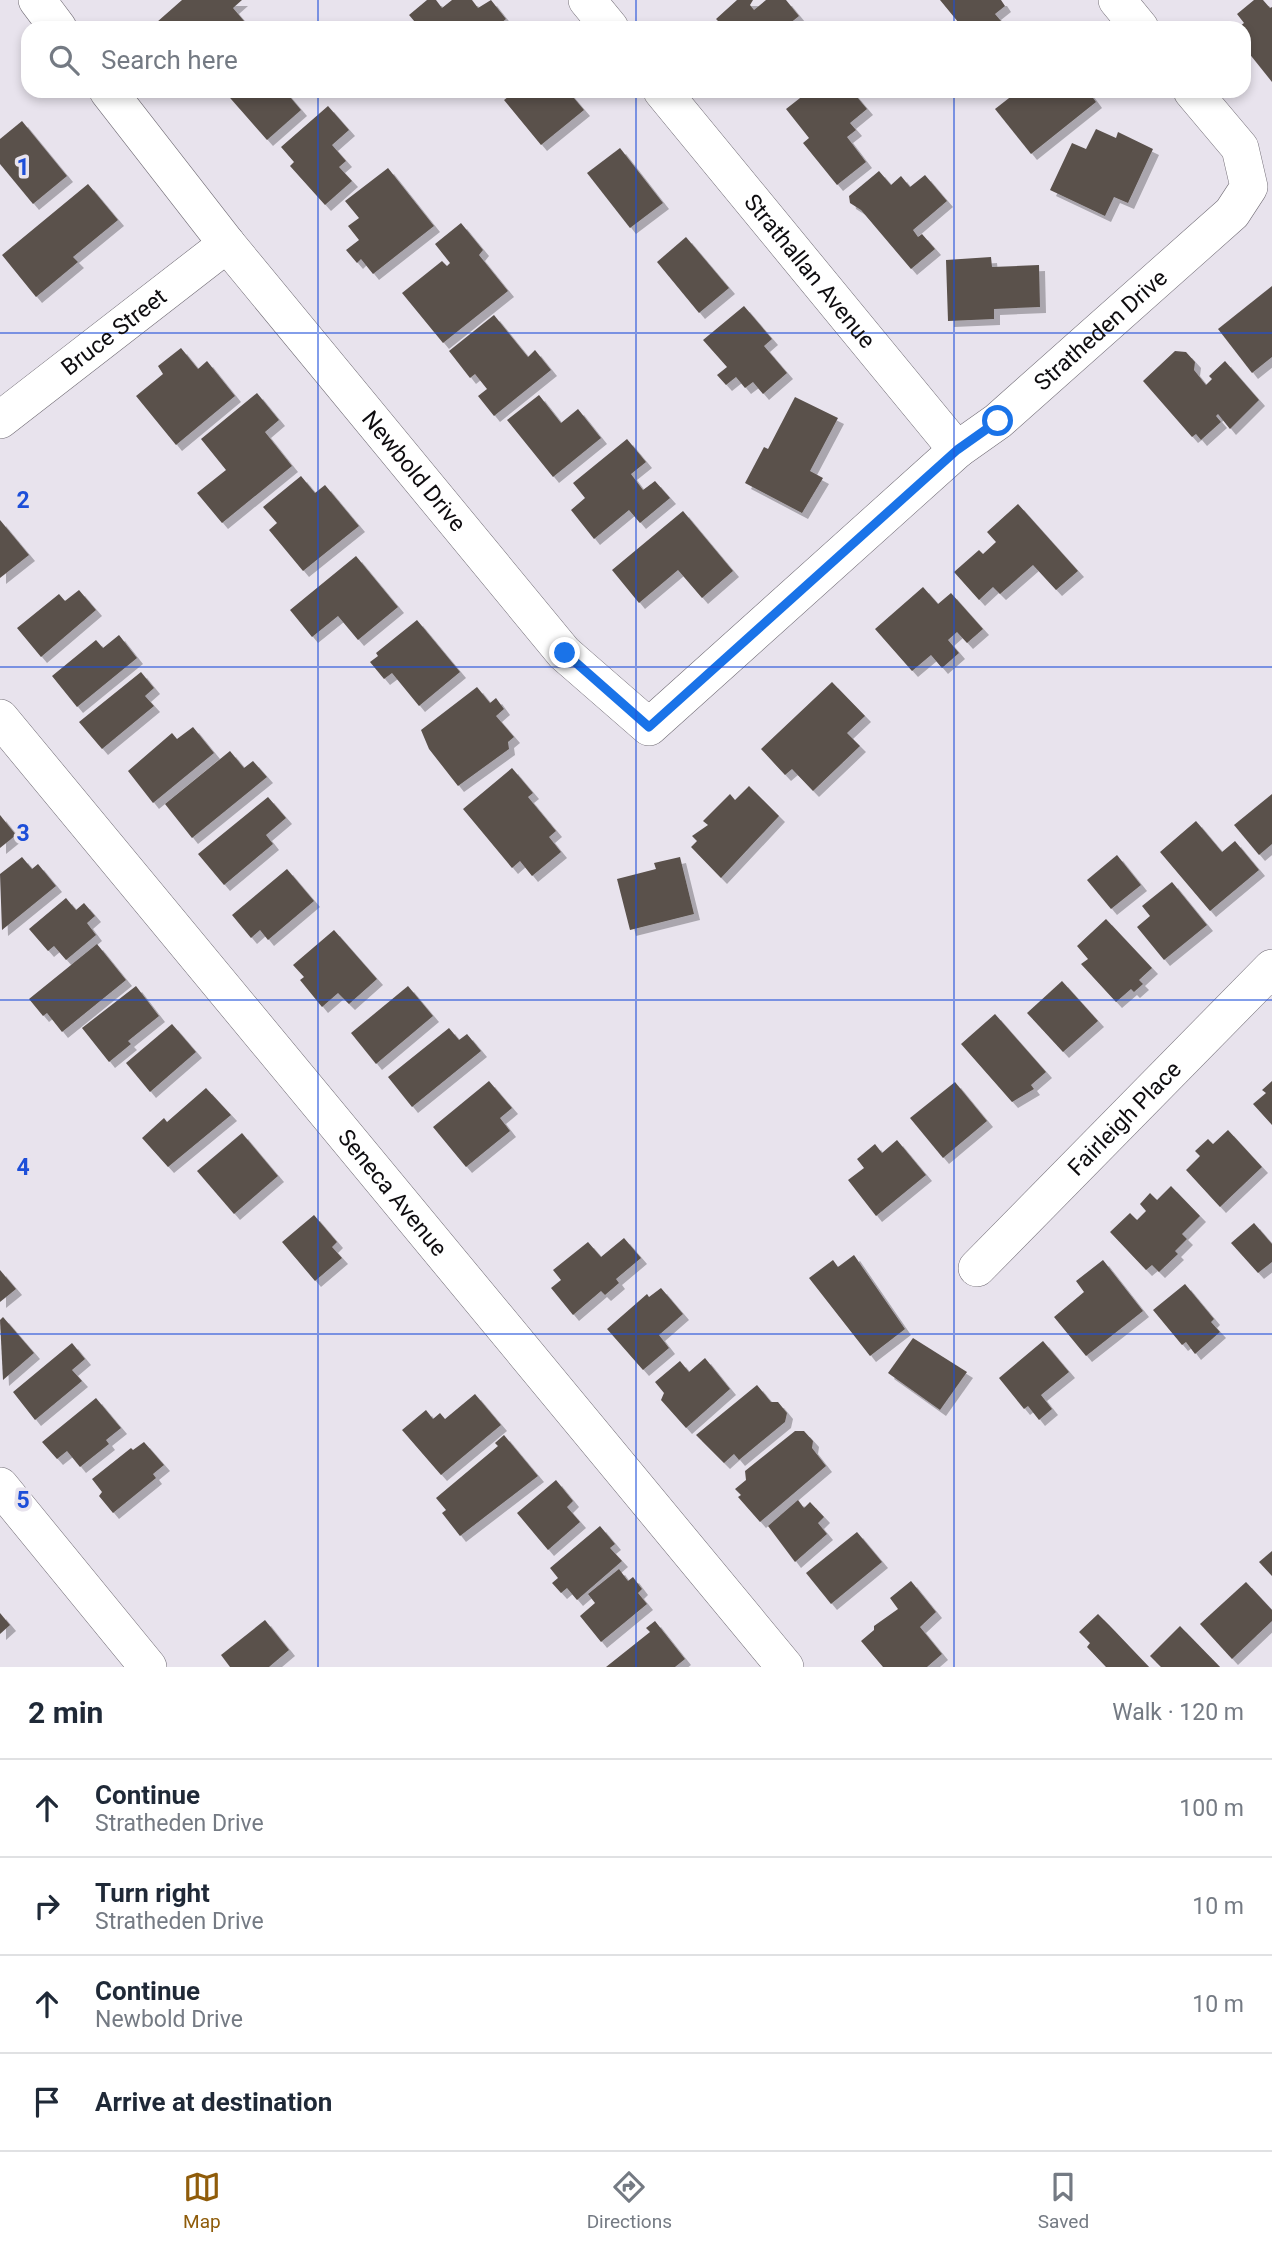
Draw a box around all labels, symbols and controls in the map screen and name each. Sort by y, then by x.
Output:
search box [21,21,1251,98]
icon: search [45,41,83,79]
text: Search here [101,45,238,75]
text: 1 [16,154,30,181]
street label: Strathallan Avenue [739,189,881,353]
street label: Stratheden Drive [1028,264,1172,396]
street label: Bruce Street [56,283,172,381]
street label: Newbold Drive [357,405,472,537]
route start [982,405,1013,436]
text: 2 [16,487,30,514]
route end [549,637,580,668]
text: 3 [16,820,30,847]
street label: Fairleigh Place [1062,1055,1186,1181]
street label: Seneca Avenue [332,1124,453,1261]
text: 4 [16,1154,30,1181]
text: 5 [16,1487,30,1514]
text: 2 min [28,1695,103,1730]
text: Walk · 120 m [1112,1699,1244,1726]
text: Continue [95,1780,200,1810]
icon: ahead [28,1789,66,1827]
text: 100 m [1179,1795,1244,1822]
text: Stratheden Drive [95,1810,264,1837]
text: Turn right [95,1878,210,1908]
icon: right [28,1887,66,1925]
text: 10 m [1192,1893,1244,1920]
text: Stratheden Drive [95,1908,264,1935]
text: Continue [95,1976,200,2006]
icon: ahead [28,1985,66,2023]
text: 10 m [1192,1991,1244,2018]
text: Newbold Drive [95,2006,243,2033]
icon: arrive [28,2083,66,2121]
text: Arrive at destination [95,2087,332,2117]
tab: Map [183,2168,221,2233]
tab: Directions [587,2168,672,2233]
tab: Saved [1038,2168,1089,2233]

